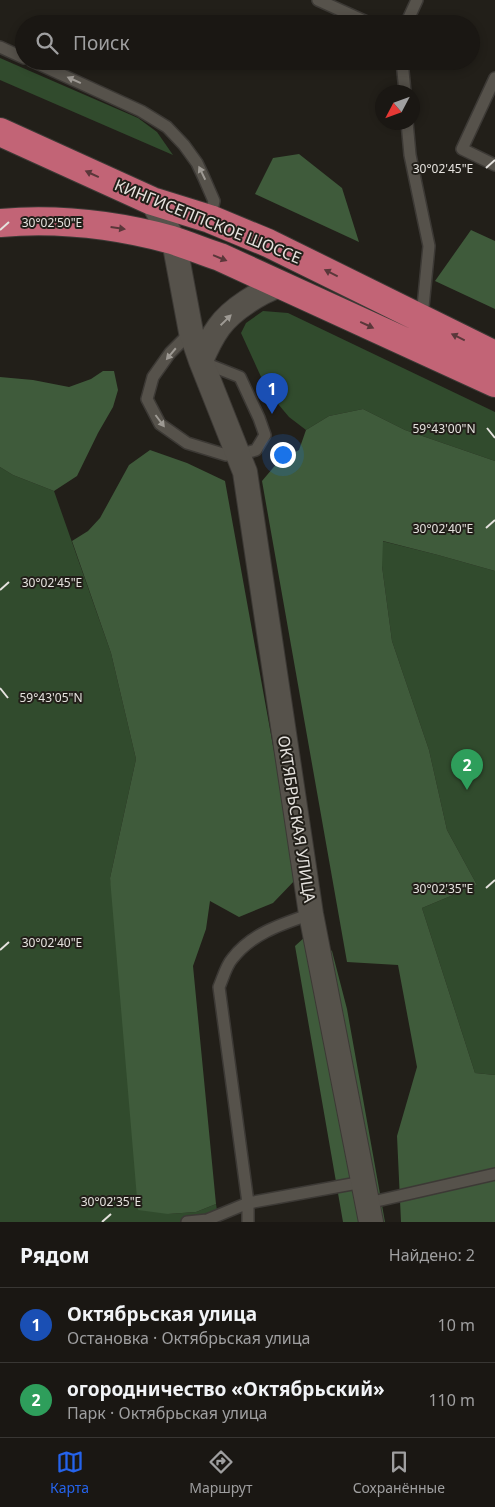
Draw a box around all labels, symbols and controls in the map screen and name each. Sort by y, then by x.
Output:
search box [15,15,480,70]
icon: search [33,29,61,57]
text: Поиск [73,30,129,56]
one-way arrow [67,76,81,84]
north arrow [375,85,420,130]
text: 30°02'45"E [413,160,473,177]
one-way arrow [197,166,206,181]
one-way arrow [85,169,99,177]
street label: КИНГИСЕППСКОЕ ШОССЕ [111,173,305,269]
text: 30°02'50"E [22,214,82,231]
one-way arrow [111,224,127,232]
one-way arrow [212,254,227,262]
one-way arrow [324,269,339,277]
one-way arrow [219,314,231,326]
one-way arrow [360,321,374,329]
one-way arrow [451,333,465,341]
one-way arrow [165,347,176,360]
pin: 1 [256,373,288,414]
one-way arrow [155,414,165,428]
text: 59°43'00"N [412,420,476,437]
your location [270,442,296,468]
text: 30°02'40"E [413,520,473,537]
text: 30°02'45"E [22,574,82,591]
text: 59°43'05"N [19,689,83,706]
street label: ОКТЯБРЬСКАЯ УЛИЦА [273,734,321,905]
pin: 2 [451,749,483,790]
text: 30°02'35"E [413,880,473,897]
text: 30°02'40"E [22,934,82,951]
text: 30°02'35"E [81,1193,141,1210]
text: Рядом [20,1241,90,1269]
text: Найдено: 2 [389,1244,475,1266]
text: Октябрьская улица [67,1301,257,1327]
text: 1 [31,1314,41,1336]
text: 10 m [438,1314,475,1336]
text: Остановка · Октябрьская улица [67,1327,311,1349]
text: огородничество «Октябрьский» [67,1376,385,1402]
text: 2 [31,1389,41,1411]
text: 110 m [428,1389,475,1411]
text: Парк · Октябрьская улица [67,1402,268,1424]
tab: Карта [50,1448,89,1497]
tab: Маршрут [189,1448,253,1497]
tab: Сохранённые [353,1448,445,1497]

